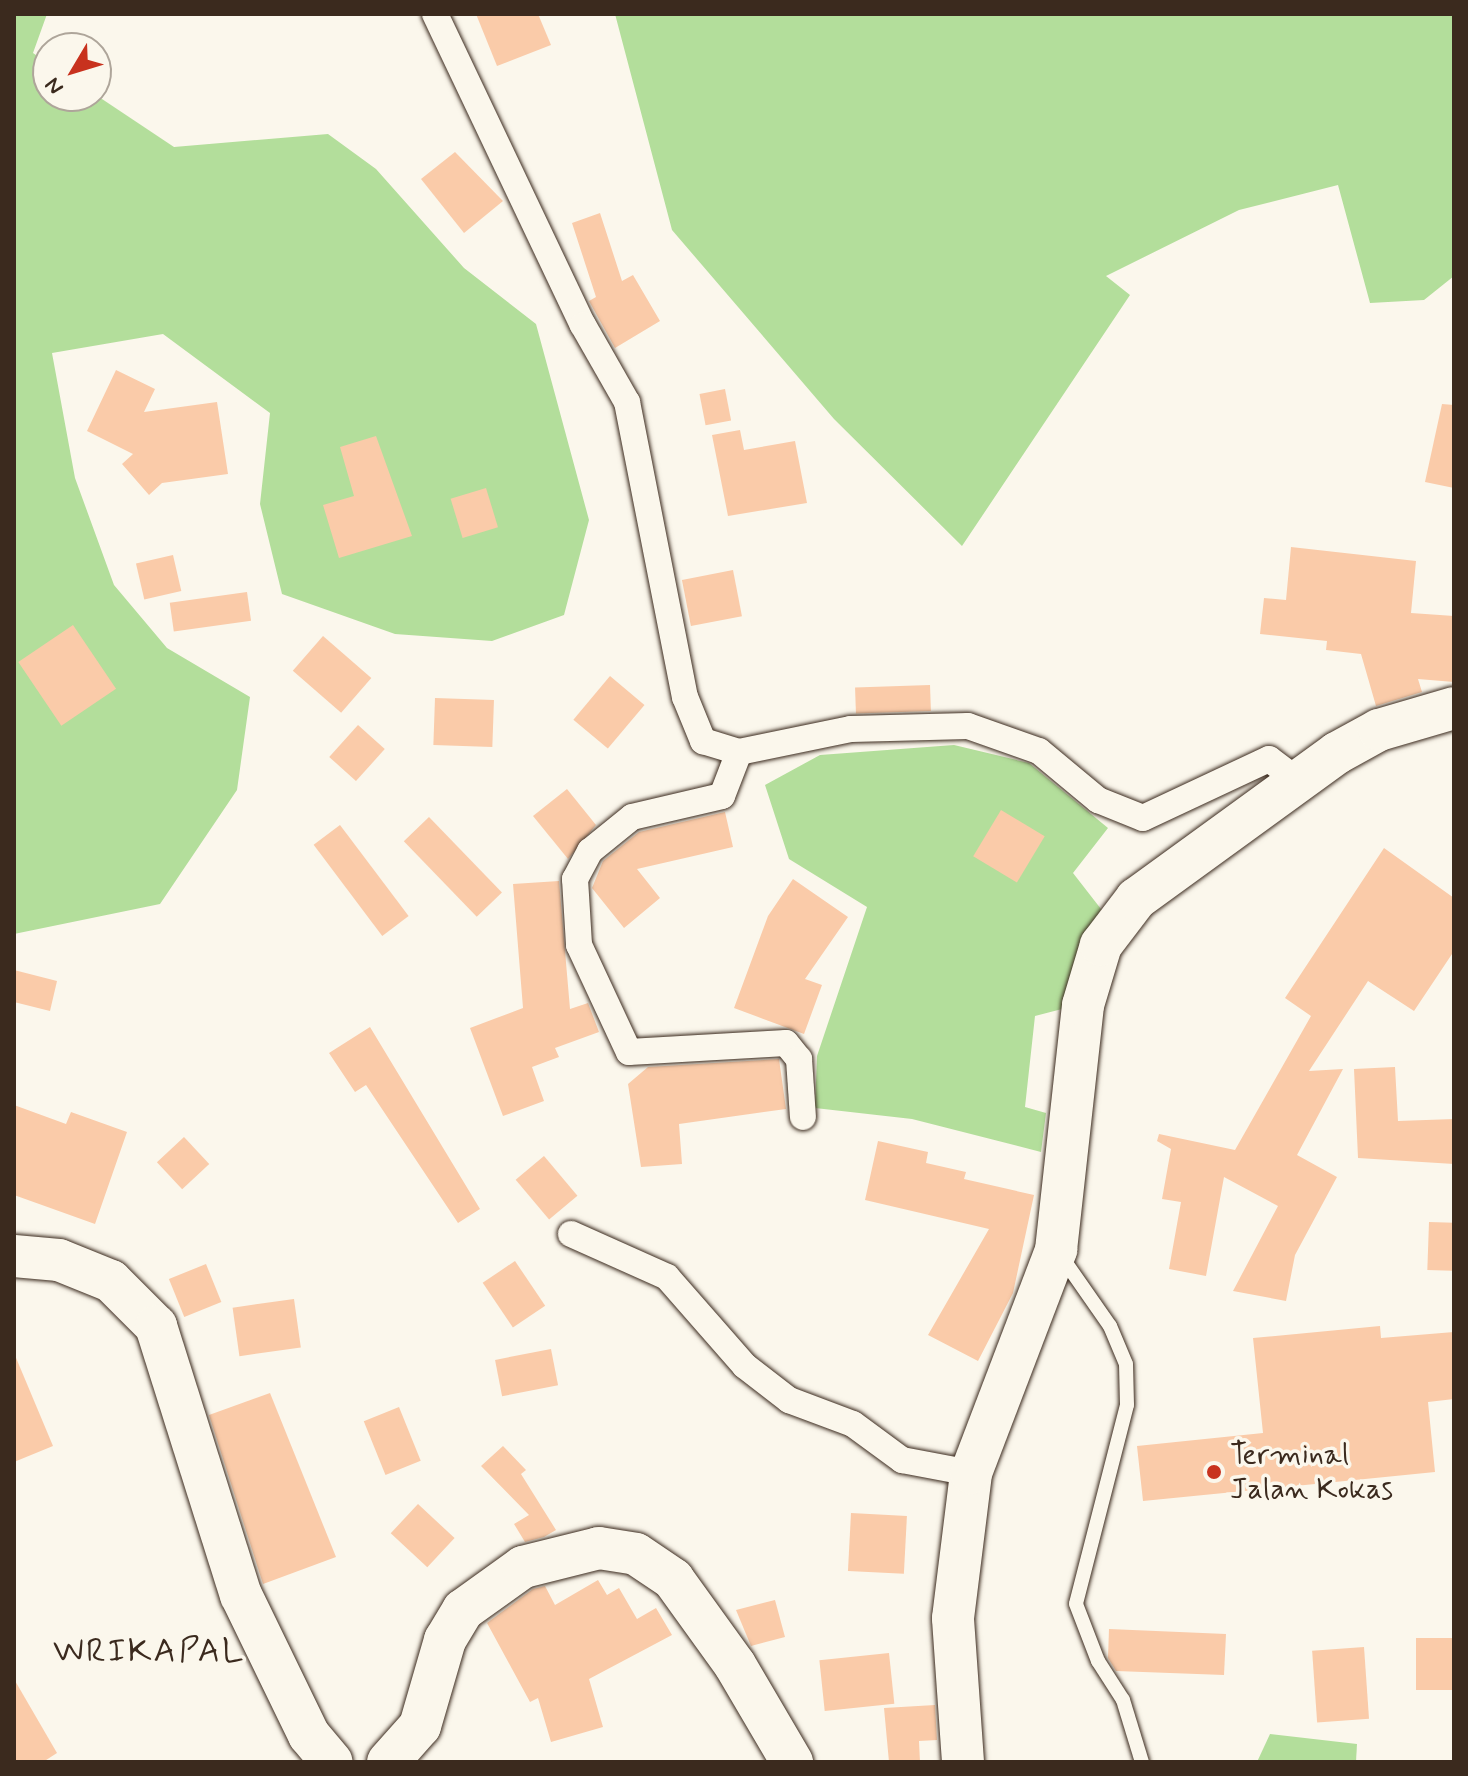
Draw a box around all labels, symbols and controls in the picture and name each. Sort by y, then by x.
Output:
north arrow [32,32,112,112]
text: N [39,71,70,100]
place label: Terminal Jalan Kokas [1230,1437,1394,1508]
marker: Terminal Jalan Kokas [1205,1463,1223,1481]
district label: WRIKAPAL [58,1632,240,1672]

